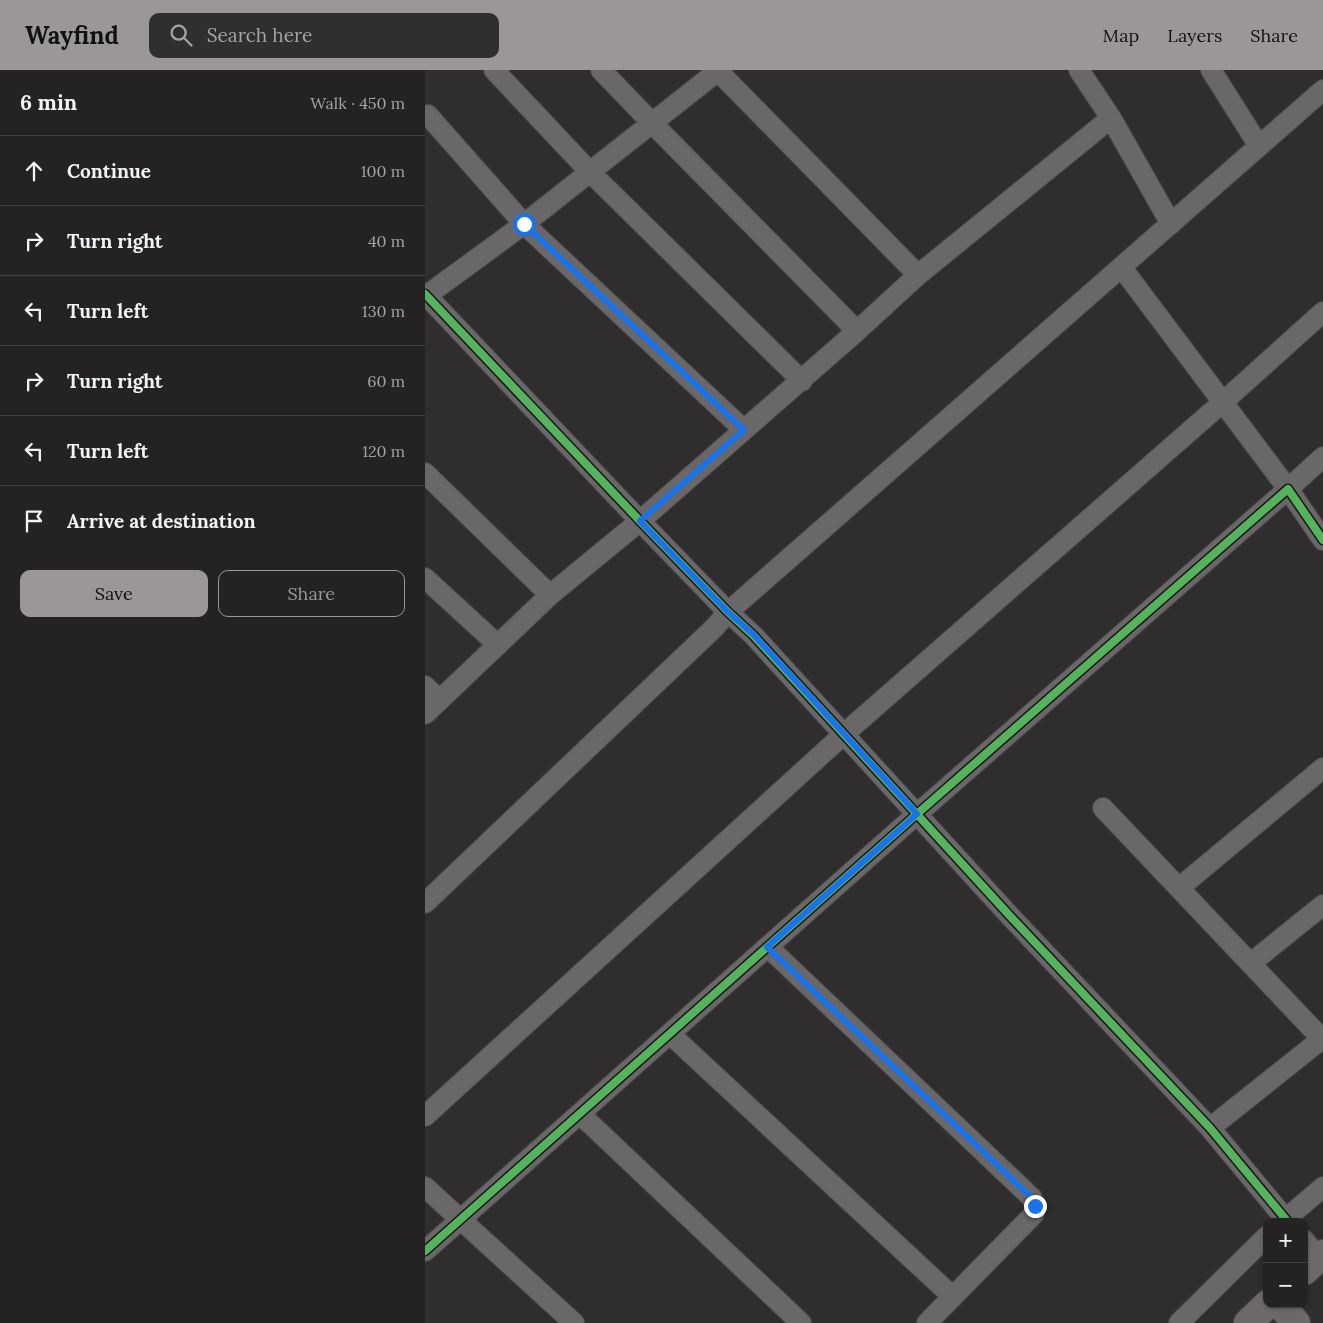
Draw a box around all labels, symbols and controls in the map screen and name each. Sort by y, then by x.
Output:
search box [149,13,499,58]
text: Wayfind [25,20,119,51]
icon: search [167,21,195,49]
text: Search here [207,23,312,47]
text: Map [1103,24,1139,47]
text: Layers [1167,24,1222,47]
text: Share [1250,24,1298,47]
text: 6 min [20,89,77,116]
text: Walk · 450 m [310,93,405,113]
icon: ahead [20,157,48,185]
text: Continue [67,159,151,183]
text: 100 m [361,161,405,181]
route start [513,213,536,236]
icon: right [20,227,48,255]
text: Turn right [67,229,163,253]
text: 40 m [368,231,405,251]
icon: left [20,297,48,325]
text: Turn left [67,299,148,323]
text: 130 m [362,301,405,321]
icon: right [20,367,48,395]
text: Turn right [67,369,163,393]
text: 60 m [367,371,405,391]
icon: left [20,437,48,465]
text: Turn left [67,439,148,463]
text: 120 m [362,441,405,461]
icon: arrive [20,507,48,535]
text: Arrive at destination [67,509,256,533]
button: Save [20,570,208,617]
button: Share [218,570,405,617]
route end [1024,1195,1047,1218]
map controls [1263,1218,1308,1308]
button: + [1263,1218,1308,1263]
button: − [1263,1263,1308,1308]

